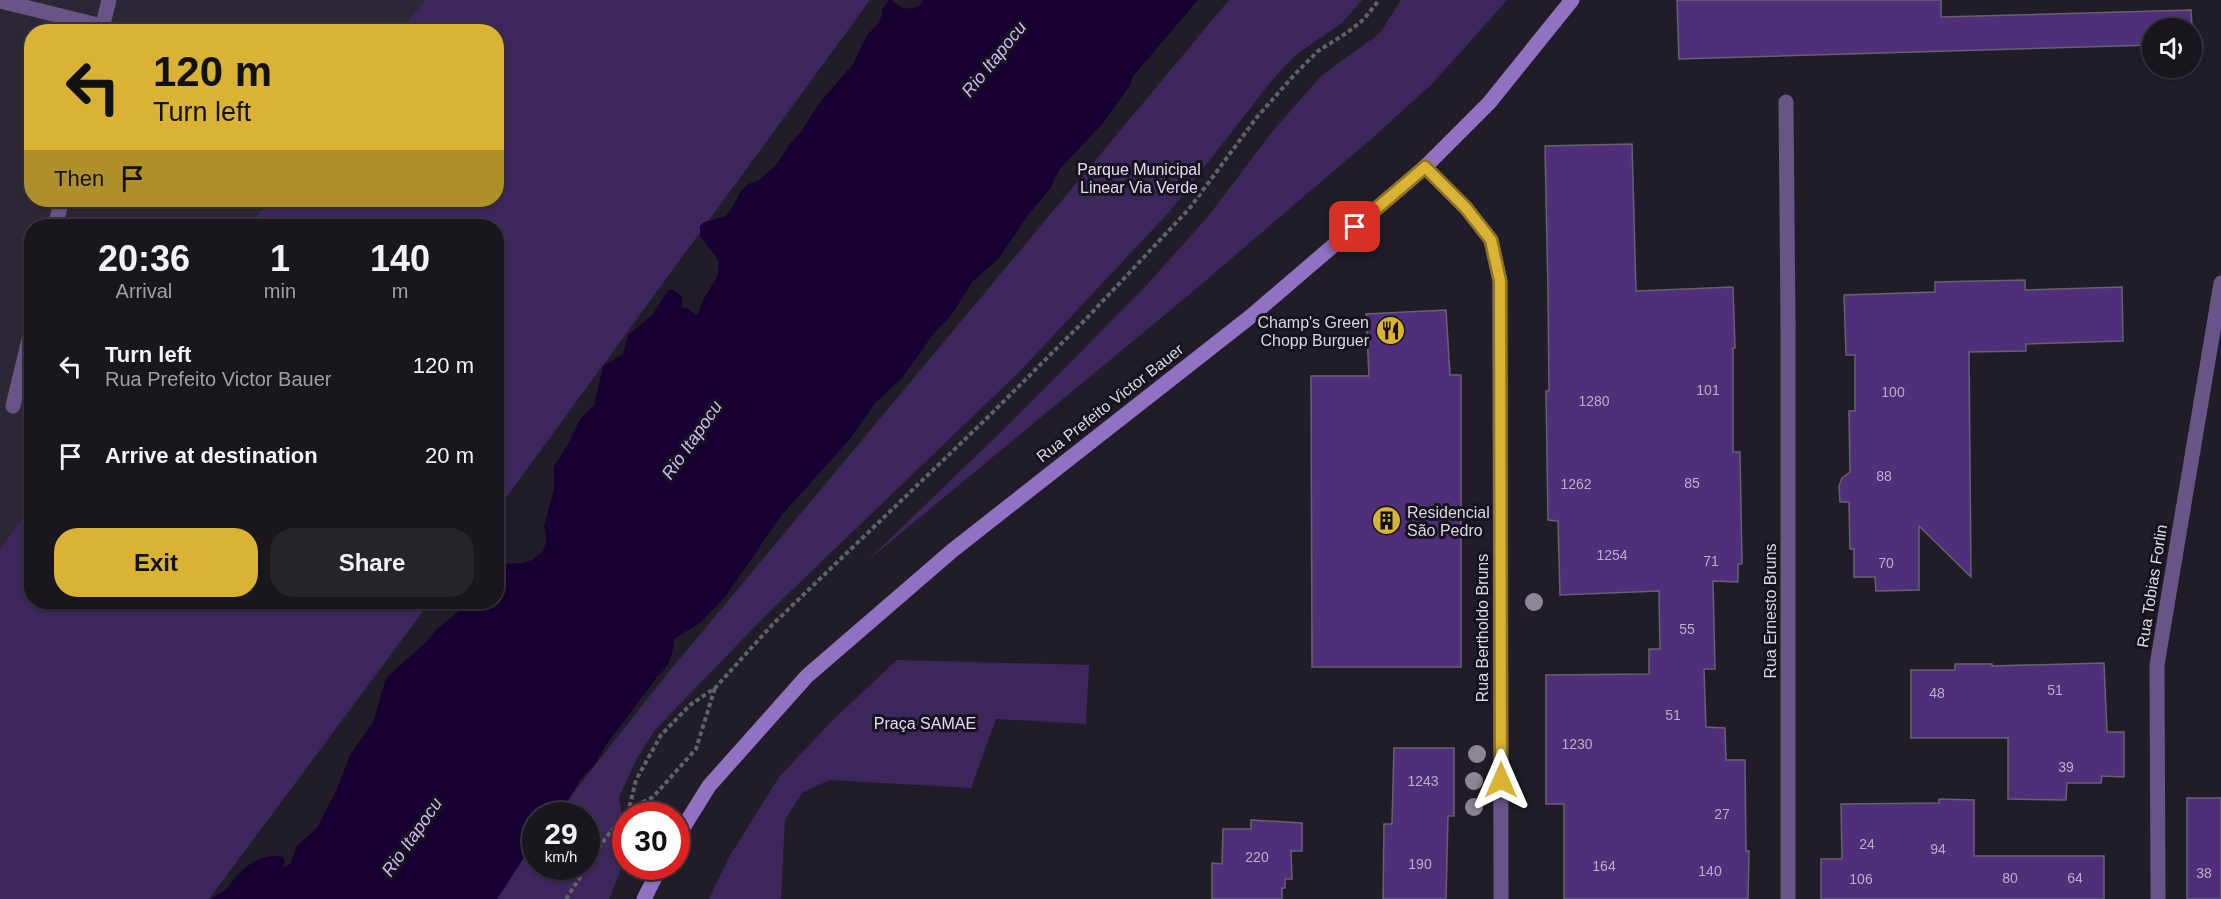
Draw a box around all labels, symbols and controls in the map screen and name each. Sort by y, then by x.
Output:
water label: Rio Itapocu [958,17,1030,101]
map controls [2142,18,2202,78]
button: sound [2142,18,2202,78]
icon: left [54,48,132,126]
text: 120 m [153,48,272,95]
text: Turn left [153,97,251,127]
park label: Parque Municipal Linear Via Verde [1077,161,1201,196]
icon: arrive [116,162,149,195]
text: Then [54,166,104,191]
pin [1329,201,1380,252]
icon: arrive [1338,210,1371,243]
text: 20:36 [98,238,190,279]
text: 1 [270,238,290,279]
text: 140 [370,238,430,279]
text: Arrival [116,280,172,302]
text: min [264,280,296,302]
text: m [392,280,408,302]
place label: Champ's Green Chopp Burguer [1257,314,1370,349]
restaurant icon: Champ's Green Chopp Burguer [1374,315,1406,347]
street label: Rua Prefeito Victor Bauer [1033,340,1187,465]
text: Turn left [105,342,191,367]
icon: left [54,350,87,383]
text: 120 m [413,353,474,378]
text: Rua Prefeito Victor Bauer [105,368,331,390]
house number: 101 [1696,382,1720,398]
house number: 100 [1881,384,1905,400]
house number: 1280 [1578,393,1610,409]
water label: Rio Itapocu [658,397,726,483]
icon: arrive [54,440,87,473]
text: Arrive at destination [105,443,318,468]
text: 20 m [425,443,474,468]
house number: 88 [1876,468,1892,484]
house number: 85 [1684,475,1700,491]
house number: 1262 [1560,476,1592,492]
place label: Residencial São Pedro [1407,504,1490,539]
building icon: Residencial São Pedro [1370,505,1402,537]
street label: Rua Tobias Forlin [2134,523,2170,649]
button: Exit [54,528,258,597]
button: Share [270,528,474,597]
street label: Rua Ernesto Bruns [1762,543,1779,679]
house number: 1254 [1596,547,1628,563]
house number: 71 [1703,553,1719,569]
street label: Rua Bertholdo Bruns [1474,554,1491,702]
house number: 70 [1878,555,1894,571]
house number: 55 [1679,621,1695,637]
house number: 51 [2047,682,2063,698]
house number: 48 [1929,685,1945,701]
house number: 51 [1665,707,1681,723]
park label: Praça SAMAE [874,715,976,732]
house number: 1230 [1561,736,1593,752]
position arrow [1469,748,1533,812]
house number: 39 [2058,759,2074,775]
house number: 1243 [1407,773,1439,789]
water label: Rio Itapocu [378,794,446,880]
speed limit sign: 30 [612,802,690,880]
house number: 27 [1714,806,1730,822]
text: 29 [544,817,578,850]
house number: 24 [1859,836,1875,852]
house number: 94 [1930,841,1946,857]
text: km/h [545,848,577,865]
house number: 220 [1245,849,1269,865]
house number: 190 [1408,856,1432,872]
house number: 164 [1592,858,1616,874]
house number: 140 [1698,863,1722,879]
house number: 38 [2196,865,2212,881]
house number: 80 [2002,870,2018,886]
house number: 64 [2067,870,2083,886]
house number: 106 [1849,871,1873,887]

